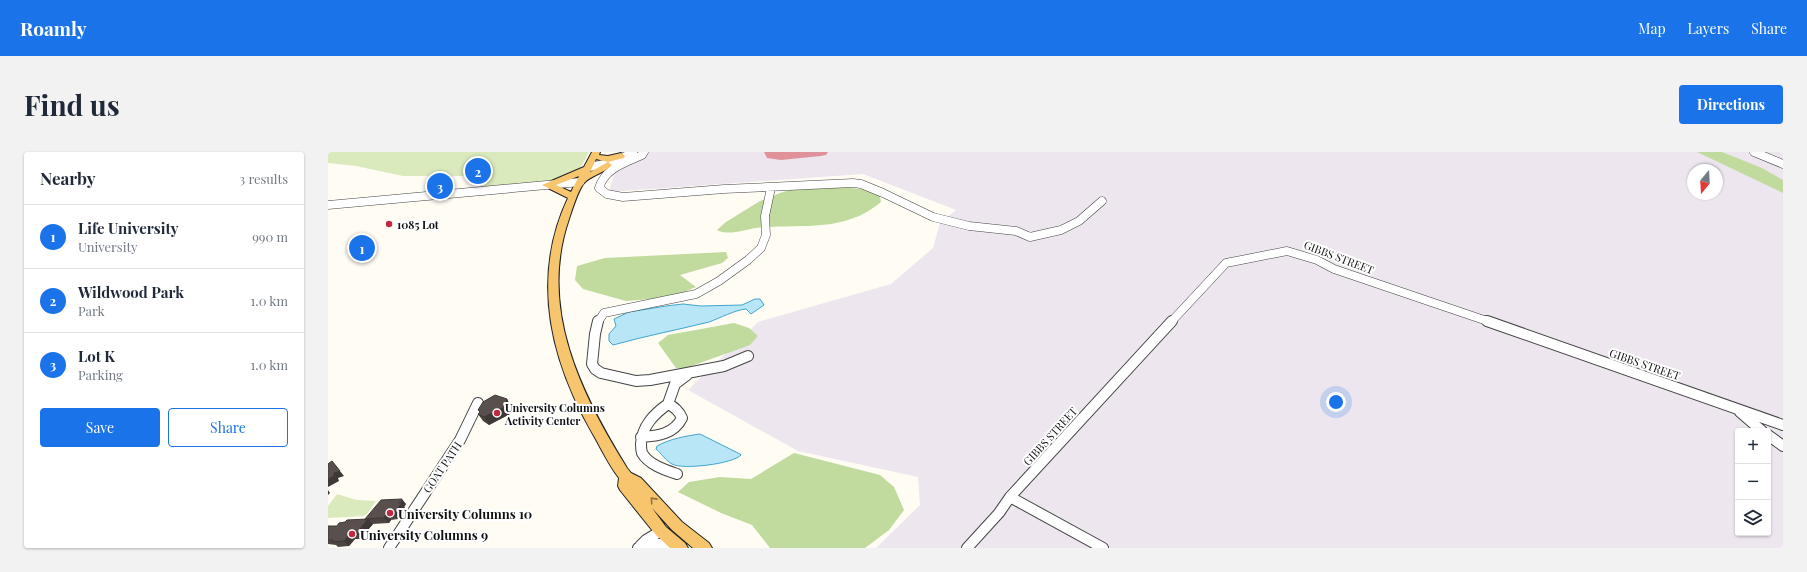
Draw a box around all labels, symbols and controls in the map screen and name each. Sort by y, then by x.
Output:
text: Roamly [20,15,87,41]
text: Map [1638,19,1666,38]
text: Layers [1688,19,1729,38]
text: Share [1751,19,1787,38]
button: Directions [1679,85,1783,124]
text: Find us [24,86,120,123]
pin: 2 [465,156,491,186]
north arrow [1687,164,1723,200]
text: Nearby [40,167,95,189]
text: 3 results [239,170,288,187]
pin: 3 [427,171,453,201]
place label: 1085 Lot [397,217,439,232]
text: Life University [78,218,179,238]
marker: 1085 Lot [384,219,394,229]
text: 1 [51,228,55,245]
text: 990 m [252,228,288,245]
pin: 1 [349,233,375,263]
street label: GIBBS STREET [1302,237,1376,277]
text: University [78,238,138,255]
text: Wildwood Park [78,282,184,302]
text: 2 [50,292,56,309]
text: 1.0 km [251,292,288,309]
text: Park [78,302,105,319]
street label: GIBBS STREET [1608,345,1683,383]
text: Lot K [78,346,115,366]
text: 3 [50,356,56,373]
text: 1.0 km [251,356,288,373]
text: Parking [78,366,123,383]
your location [1326,392,1346,412]
place label: University Columns Activity Center [504,400,605,428]
street label: GIBBS STREET [1020,403,1080,468]
button: Save [40,408,160,447]
button: Share [168,408,288,447]
marker: University Columns Activity Center [492,408,502,418]
map controls [1735,428,1771,536]
button: + [1735,428,1771,464]
street label: GOAT PATH [419,438,465,496]
button: − [1735,464,1771,500]
one-way arrow [650,498,657,505]
button: layers [1735,500,1771,536]
place label: University Columns 10 [398,505,532,522]
marker: University Columns 10 [385,508,395,518]
place label: University Columns 9 [360,526,488,543]
marker: University Columns 9 [347,529,357,539]

